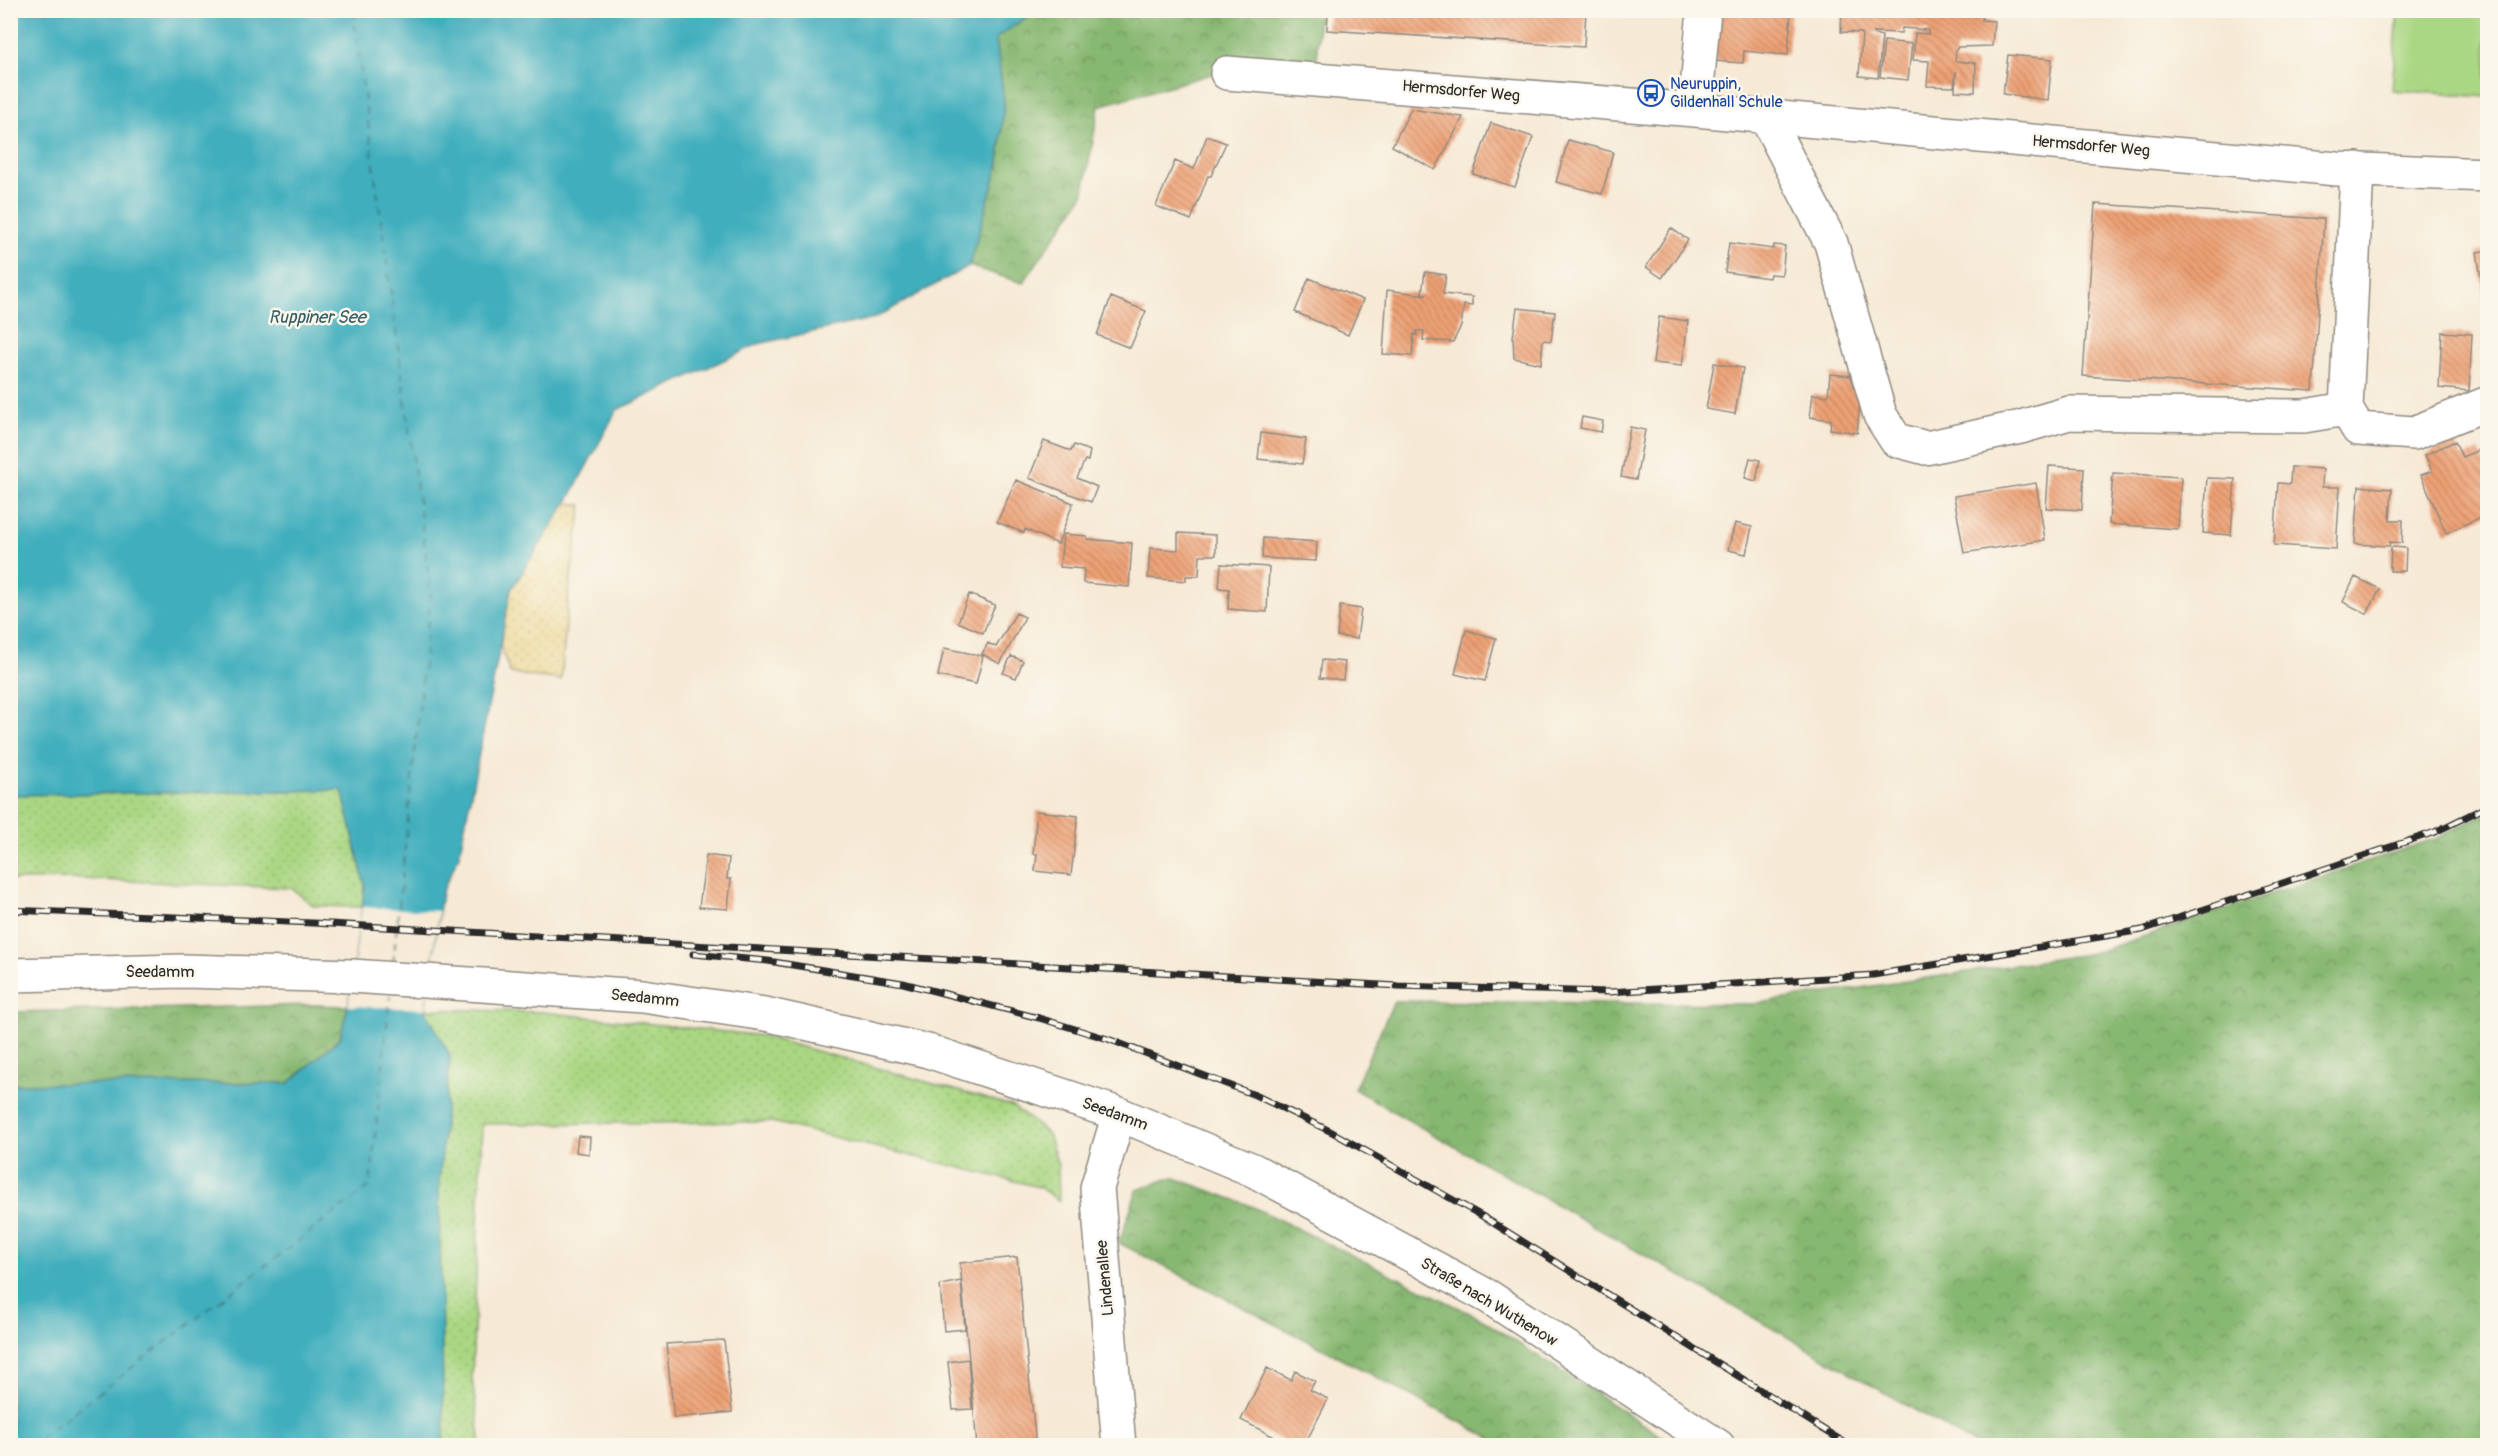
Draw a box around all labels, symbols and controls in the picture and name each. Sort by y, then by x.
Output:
place label: Neuruppin, Gildenhall Schule [1670,74,1783,112]
street label: Hermsdorfer Weg [1401,76,1521,106]
bus stop icon: Neuruppin, Gildenhall Schule [1636,78,1666,108]
street label: Hermsdorfer Weg [2031,131,2151,161]
water label: Ruppiner See [268,306,368,329]
street label: Seedamm [126,962,194,982]
street label: Seedamm [610,984,680,1012]
street label: Seedamm [1079,1093,1151,1135]
street label: Lindenallee [1092,1239,1118,1317]
street label: Straße nach Wuthenow [1417,1253,1561,1351]

